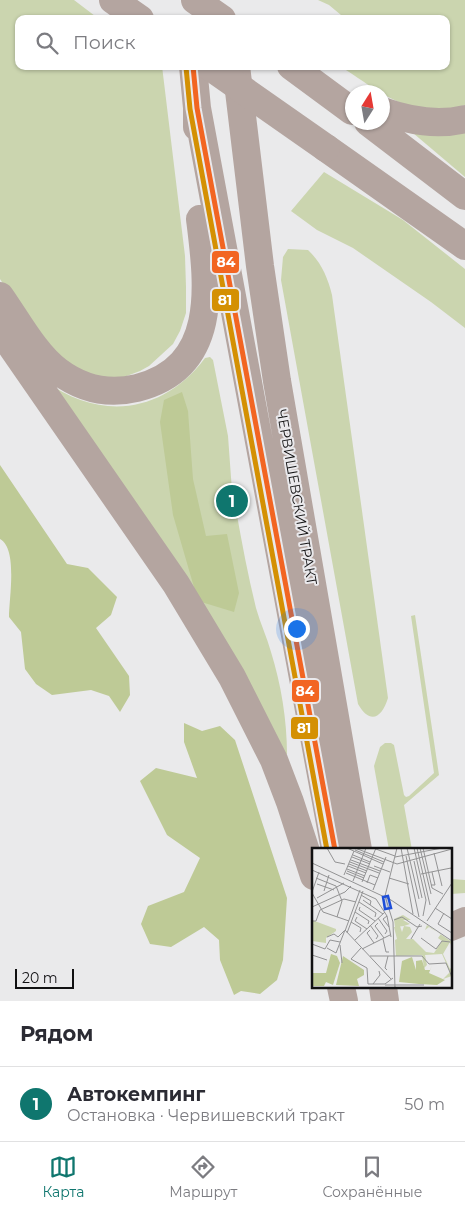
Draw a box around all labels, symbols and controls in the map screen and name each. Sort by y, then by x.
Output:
search box [15,15,450,70]
icon: search [33,29,61,57]
text: Поиск [73,31,136,54]
north arrow [345,85,390,130]
line badge: 84 [211,250,240,274]
text: 84 [217,253,236,271]
line badge: 81 [211,288,240,312]
text: 81 [218,291,232,309]
street label: ЧЕРВИШЕВСКИЙ ТРАКТ [273,408,321,587]
pin: 1 [216,482,248,520]
your location [284,616,310,642]
line badge: 84 [291,679,320,703]
text: 84 [296,682,315,700]
line badge: 81 [290,716,319,740]
text: 81 [297,719,311,737]
inset map [312,848,452,988]
scale bar [15,966,74,989]
text: 20 m [22,969,58,987]
text: Рядом [20,1021,93,1046]
text: Автокемпинг [67,1083,205,1106]
text: 1 [33,1095,39,1114]
text: 50 m [404,1095,445,1114]
text: Остановка · Червишевский тракт [67,1106,344,1125]
tab: Карта [42,1153,84,1201]
tab: Маршрут [169,1153,237,1201]
tab: Сохранённые [322,1153,422,1201]

